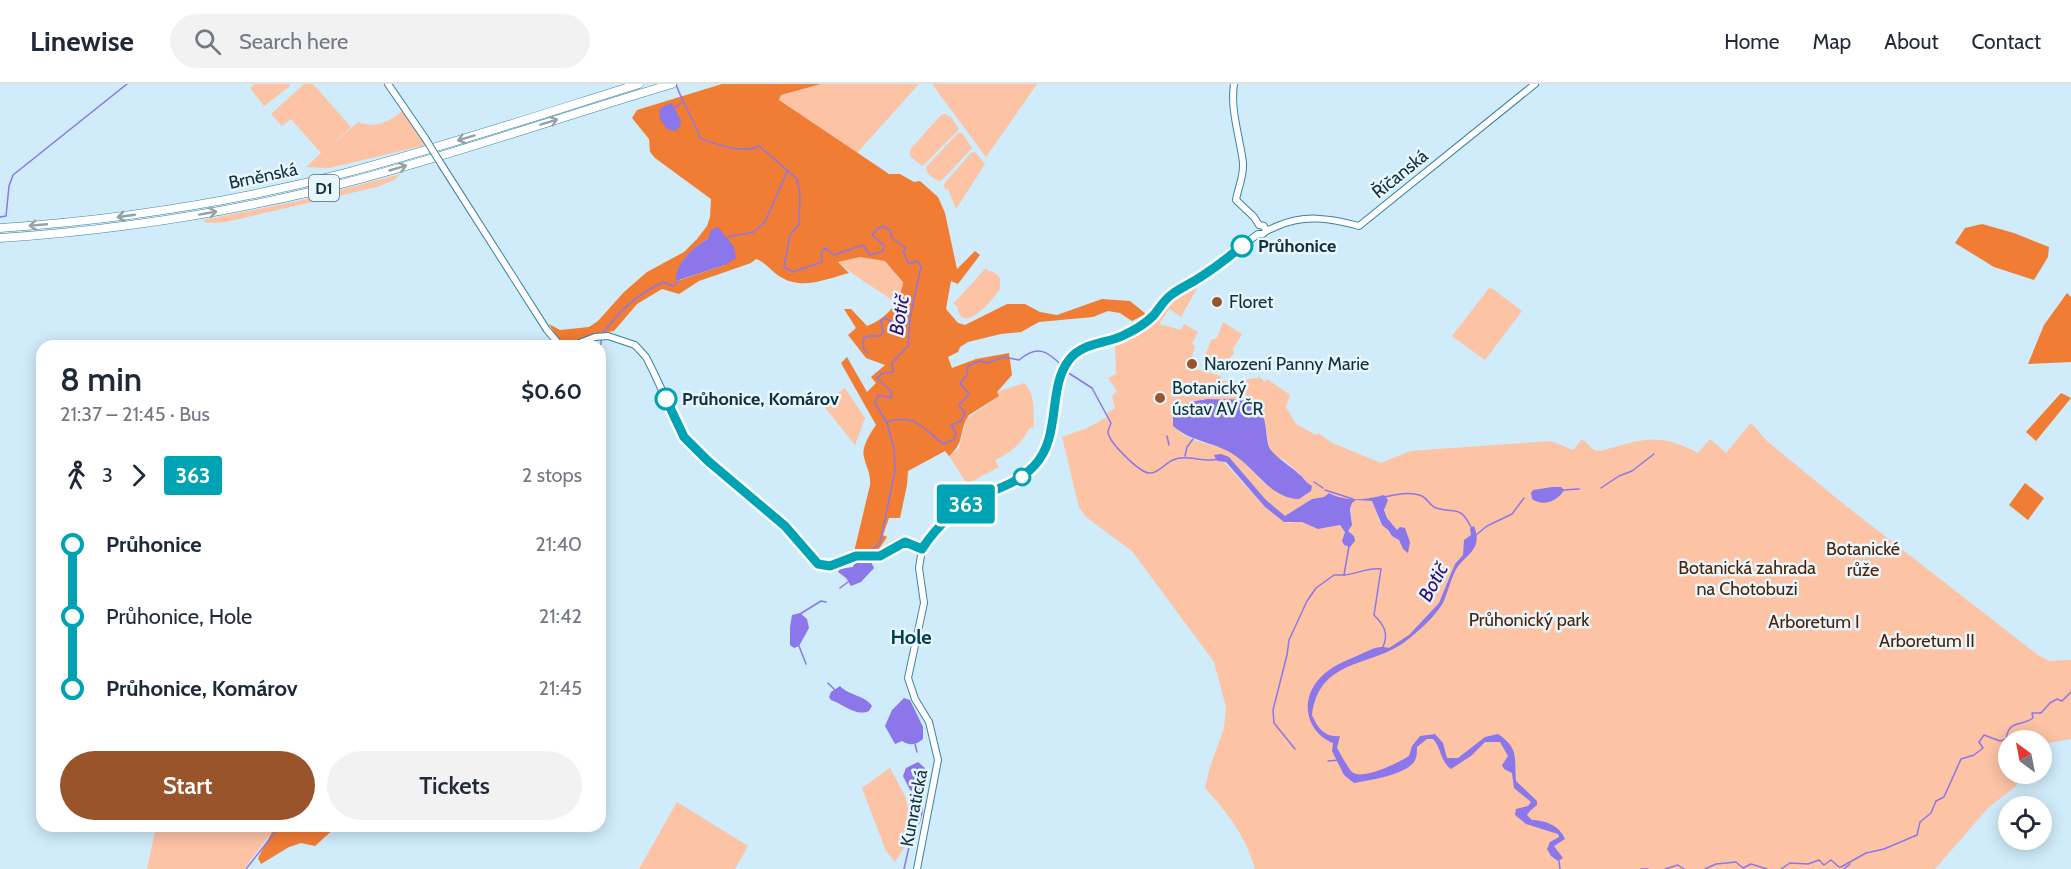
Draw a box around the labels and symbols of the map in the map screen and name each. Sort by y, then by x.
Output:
one-way arrow [539,116,558,127]
one-way arrow [457,133,476,144]
street label: Říčanská [1367,144,1433,203]
street label: Brněnská [227,158,300,194]
one-way arrow [388,162,407,173]
road number: D1 [309,175,339,201]
one-way arrow [198,207,218,218]
one-way arrow [116,210,136,221]
one-way arrow [29,220,49,231]
marker: Průhonice [1231,235,1253,257]
place label: Průhonice [1258,235,1336,257]
place label: Floret [1229,291,1273,313]
water label: Botič [884,292,914,337]
marker: Floret [1210,295,1224,309]
place label: Narození Panny Marie [1204,353,1369,375]
marker: Narození Panny Marie [1185,357,1199,371]
place label: Botanický ústav AV ČR [1172,377,1263,420]
marker: Průhonice, Komárov [655,388,677,410]
place label: Průhonice, Komárov [682,388,839,410]
marker: Botanický ústav AV ČR [1153,391,1167,405]
unlabelled marker [1013,468,1031,486]
line badge: 363 [932,484,1000,524]
park label: Botanické růže [1826,538,1900,581]
water label: Botič [1413,557,1454,605]
park label: Botanická zahrada na Chotobuzi [1678,557,1816,600]
park label: Průhonický park [1469,609,1590,631]
park label: Arboretum I [1768,611,1860,633]
district label: Hole [890,625,932,649]
park label: Arboretum II [1879,630,1975,652]
north arrow [1998,730,2052,784]
street label: Kunratická [896,767,932,848]

